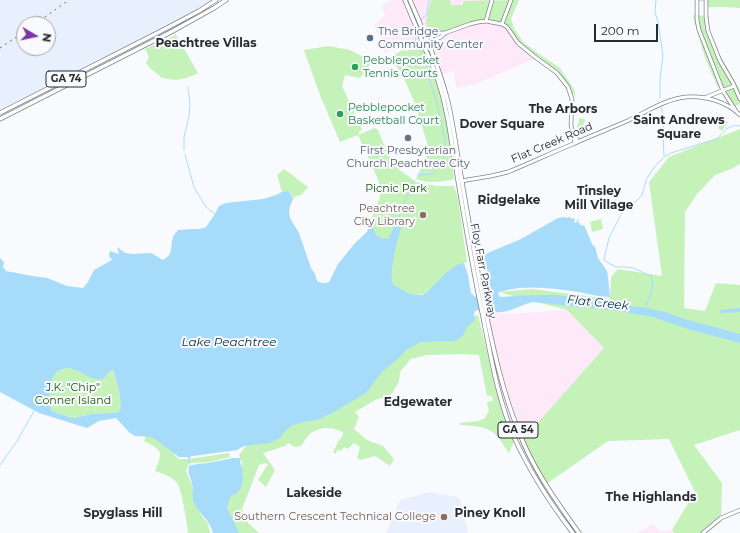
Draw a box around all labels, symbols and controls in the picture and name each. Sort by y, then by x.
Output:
north arrow [16,16,56,56]
scale bar [596,16,660,42]
text: 200 m [601,23,640,38]
place label: The Bridge Community Center [378,25,483,51]
text: N [39,32,54,43]
marker: The Bridge Community Center [365,33,375,43]
district label: Peachtree Villas [155,36,257,50]
place label: Pebblepocket Tennis Courts [363,54,440,80]
marker: Pebblepocket Tennis Courts [350,62,360,72]
road number: GA 74 [46,71,86,87]
place label: Pebblepocket Basketball Court [348,101,439,127]
district label: The Arbors [529,102,597,116]
marker: Pebblepocket Basketball Court [335,109,345,119]
district label: Saint Andrews Square [633,113,725,141]
district label: Dover Square [460,117,544,131]
street label: Flat Creek Road [509,120,595,166]
marker: First Presbyterian Church Peachtree City [403,133,413,143]
place label: First Presbyterian Church Peachtree City [346,144,470,170]
park label: Picnic Park [365,182,427,196]
district label: Tinsley Mill Village [565,184,633,212]
district label: Ridgelake [478,193,540,207]
place label: Peachtree City Library [354,202,415,228]
marker: Peachtree City Library [418,210,428,220]
street label: Floy Farr Parkway [467,222,499,320]
water label: Flat Creek [566,293,630,313]
water label: Lake Peachtree [181,335,277,349]
park label: J.K. "Chip" Conner Island [35,381,111,407]
district label: Edgewater [384,395,452,409]
road number: GA 54 [498,422,538,438]
district label: Lakeside [286,486,342,500]
district label: The Highlands [606,490,696,504]
district label: Spyglass Hill [84,506,162,520]
district label: Piney Knoll [454,506,526,520]
place label: Southern Crescent Technical College [234,510,436,524]
marker: Southern Crescent Technical College [439,512,449,522]

